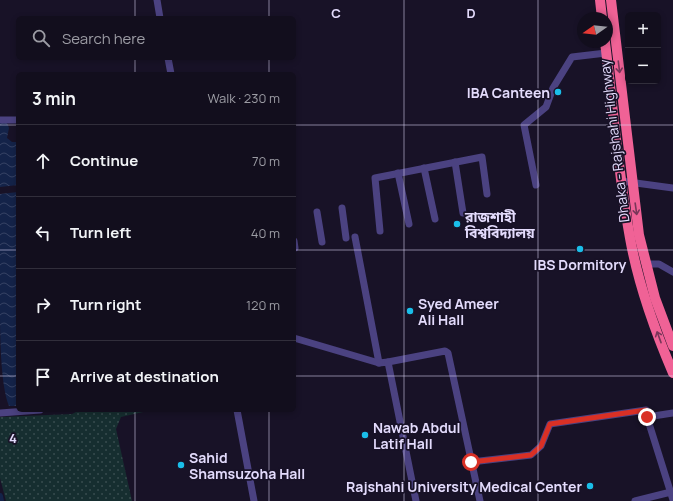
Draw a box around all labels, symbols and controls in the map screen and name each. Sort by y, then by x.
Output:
text: C [331,4,341,22]
text: D [466,4,476,22]
north arrow [577,12,613,48]
map controls [625,12,661,84]
button: + [625,12,661,48]
search box [16,16,296,60]
icon: search [30,27,52,49]
text: Search here [62,28,145,49]
button: − [625,48,661,84]
street label: Dhaka - Rajshahi Highway [594,58,633,224]
one-way arrow [615,60,623,73]
place label: IBA Canteen [467,83,550,102]
text: 3 min [32,87,76,110]
marker: IBA Canteen [553,87,563,97]
text: Walk · 230 m [207,89,280,107]
icon: ahead [32,150,54,172]
text: Continue [70,150,138,171]
text: 70 m [252,152,280,170]
one-way arrow [632,203,640,216]
place label: রাজশাহী বিশ্ববিদ্যালয় [464,207,535,242]
marker: রাজশাহী বিশ্ববিদ্যালয় [452,219,462,229]
icon: left [32,222,54,244]
text: Turn left [70,222,132,243]
text: 40 m [251,224,280,242]
marker: IBS Dormitory [575,244,585,254]
place label: IBS Dormitory [534,255,627,274]
icon: right [32,294,54,316]
text: Turn right [70,294,141,315]
place label: Syed Ameer Ali Hall [418,294,499,329]
text: 120 m [246,296,280,314]
marker: Syed Ameer Ali Hall [405,306,415,316]
one-way arrow [655,331,663,343]
icon: arrive [32,366,54,388]
text: Arrive at destination [70,366,219,387]
route end [638,408,656,426]
place label: Nawab Abdul Latif Hall [373,418,460,453]
text: 4 [9,429,17,447]
marker: Nawab Abdul Latif Hall [360,430,370,440]
place label: Sahid Shamsuzoha Hall [189,448,305,483]
route start [462,453,480,471]
marker: Sahid Shamsuzoha Hall [176,460,186,470]
place label: Rajshahi University Medical Center [346,477,582,496]
marker: Rajshahi University Medical Center [585,481,595,491]

